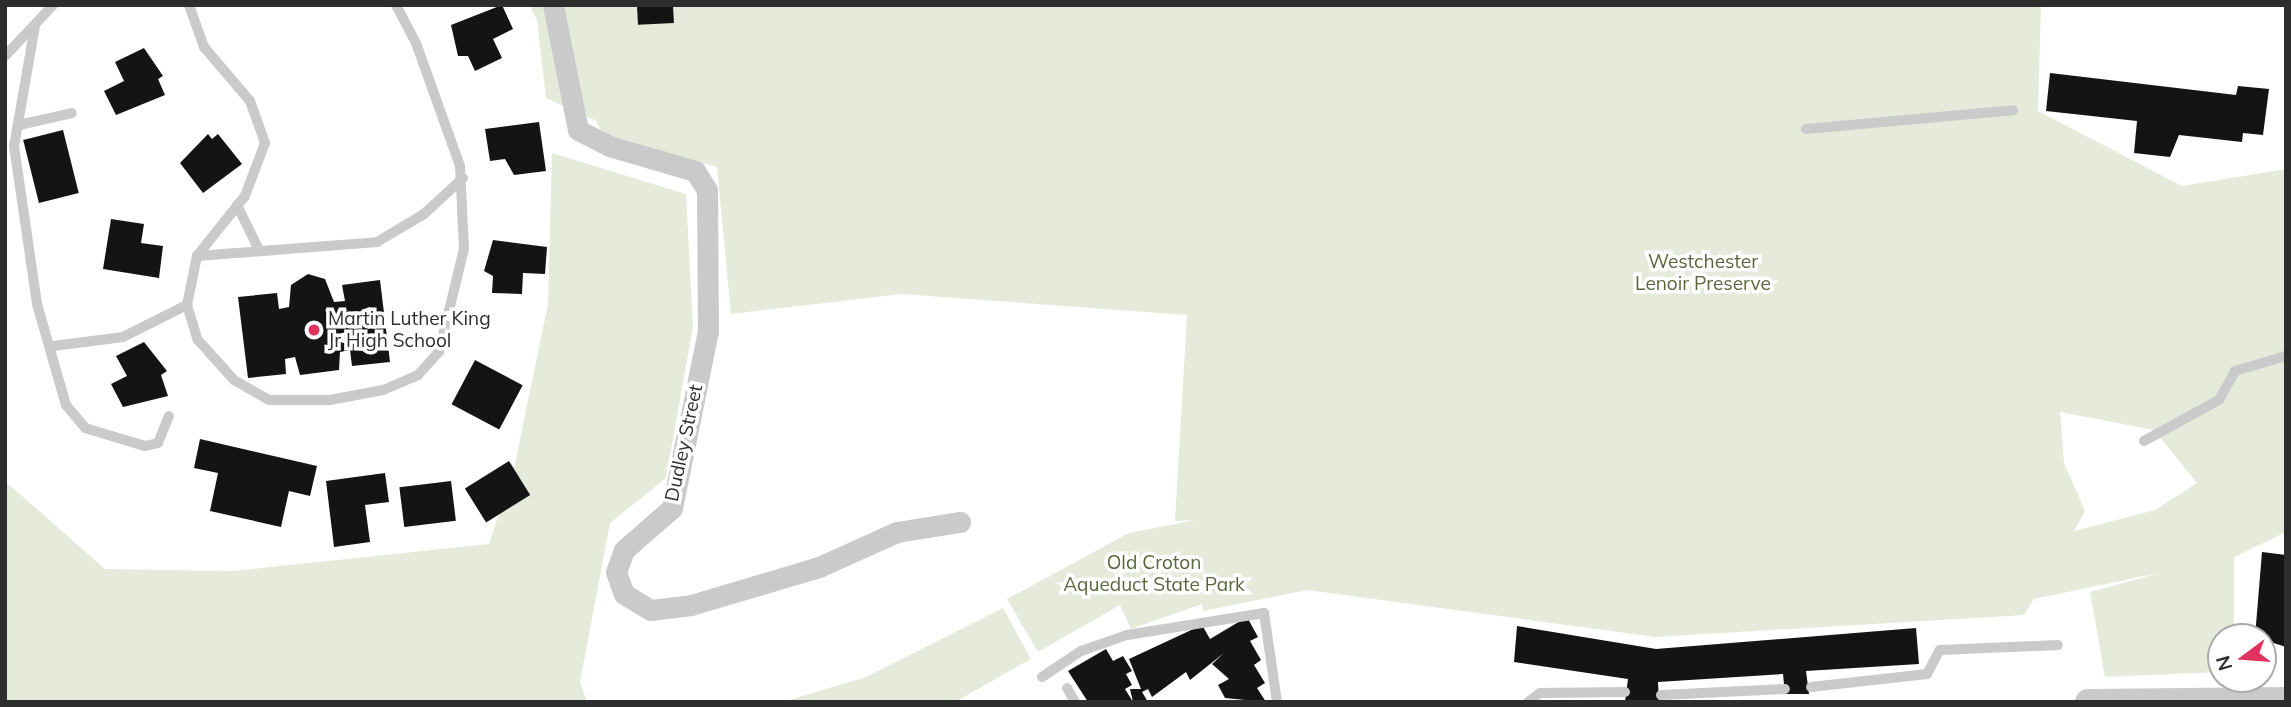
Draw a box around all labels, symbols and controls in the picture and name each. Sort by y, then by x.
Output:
park label: Westchester Lenoir Preserve [1635,251,1771,295]
place label: Martin Luther King Jr High School [328,308,491,352]
marker: Martin Luther King Jr High School [306,322,322,338]
street label: Dudley Street [660,382,708,504]
park label: Old Croton Aqueduct State Park [1063,552,1245,596]
north arrow [2207,623,2277,693]
text: N [2210,653,2237,673]

